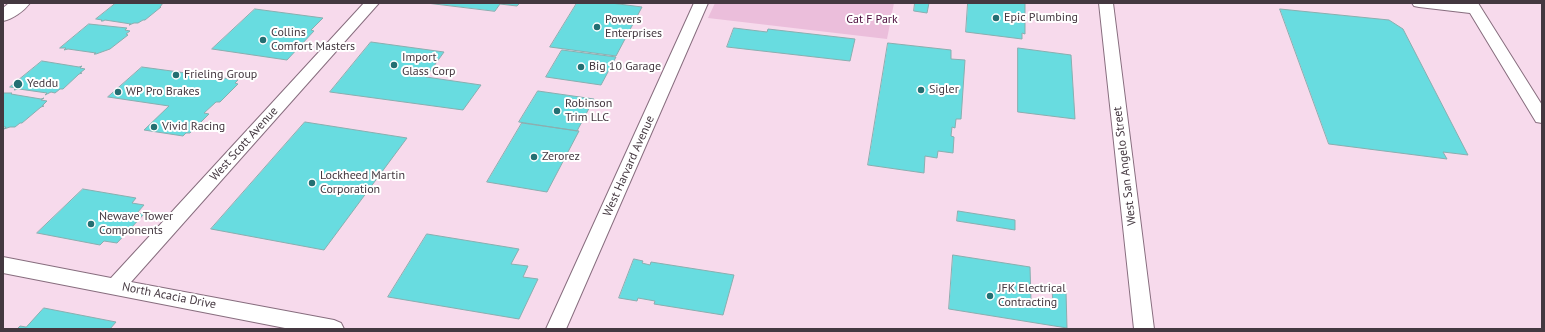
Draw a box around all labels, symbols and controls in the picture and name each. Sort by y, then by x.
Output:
place label: Epic Plumbing [1004,11,1078,25]
place label: Powers Enterprises [605,13,662,41]
park label: Cat F Park [846,13,898,27]
marker: Epic Plumbing [991,13,1001,23]
marker: Powers Enterprises [592,22,602,32]
place label: Collins Comfort Masters [271,26,355,54]
marker: Collins Comfort Masters [258,35,268,45]
place label: Import Glass Corp [402,51,456,79]
marker: Import Glass Corp [389,60,399,70]
place label: Big 10 Garage [589,60,661,74]
marker: Big 10 Garage [576,62,586,72]
place label: Frieling Group [184,68,257,82]
marker: Frieling Group [171,70,181,80]
place label: Yeddu [27,77,58,91]
marker: Yeddu [12,78,24,90]
place label: Sigler [929,83,959,97]
place label: WP Pro Brakes [126,85,200,99]
marker: Sigler [916,85,926,95]
marker: WP Pro Brakes [113,87,123,97]
place label: Robinson Trim LLC [565,97,612,125]
street label: West Scott Avenue [207,104,281,184]
marker: Robinson Trim LLC [552,106,562,116]
street label: West San Angelo Street [1111,106,1139,226]
street label: West Harvard Avenue [600,113,658,219]
place label: Vivid Racing [162,120,225,134]
marker: Vivid Racing [149,122,159,132]
place label: Zerorez [542,150,580,164]
marker: Zerorez [529,152,539,162]
place label: Lockheed Martin Corporation [320,169,405,197]
marker: Lockheed Martin Corporation [307,178,317,188]
place label: Newave Tower Components [99,210,173,238]
marker: Newave Tower Components [86,219,96,229]
street label: North Acacia Drive [121,280,217,312]
place label: JFK Electrical Contracting [998,282,1066,310]
marker: JFK Electrical Contracting [985,291,995,301]

